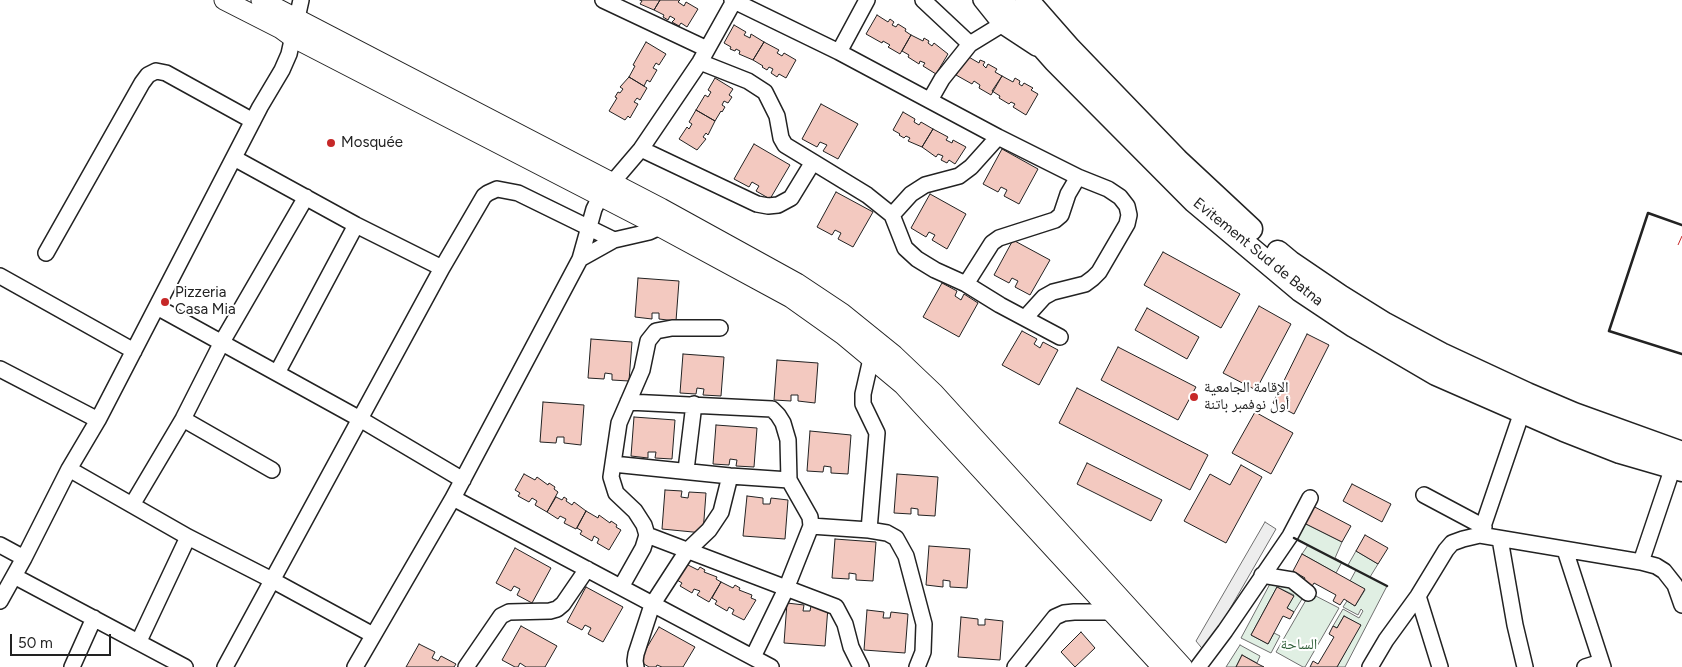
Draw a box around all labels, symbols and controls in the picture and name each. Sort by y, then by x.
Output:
place label: Mosquée [341,134,403,152]
marker: Mosquée [325,137,337,149]
street label: Evitement Sud de Batna [1189,194,1327,310]
place label: Pizzeria Casa Mia [175,284,236,319]
marker: Pizzeria Casa Mia [159,296,171,308]
place label: الإقامة الجامعية أول نوفمبر باتنة [1204,379,1289,414]
marker: الإقامة الجامعية أول نوفمبر باتنة [1188,391,1200,403]
scale bar [12,624,114,656]
text: 50 m [18,634,53,652]
park label: الساحة [1281,636,1317,654]

